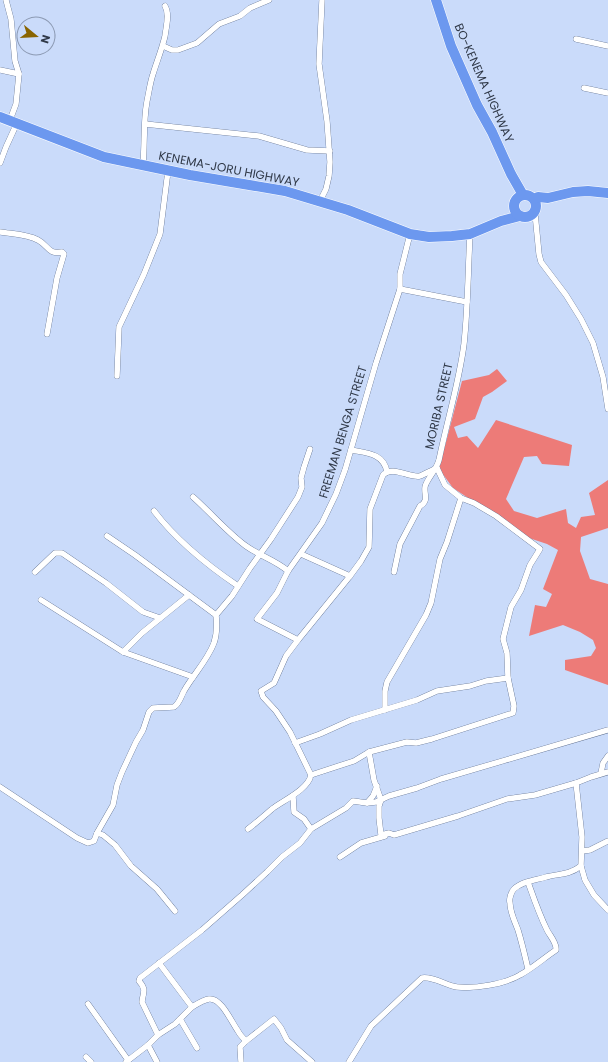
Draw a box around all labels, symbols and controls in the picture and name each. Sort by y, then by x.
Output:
north arrow [16,16,56,56]
street label: BO-KENEMA HIGHWAY [451,21,518,145]
text: N [37,33,54,46]
street label: KENEMA-JORU HIGHWAY [157,147,301,191]
street label: MORIBA STREET [420,360,457,451]
street label: FREEMAN BENGA STREET [314,363,371,500]

